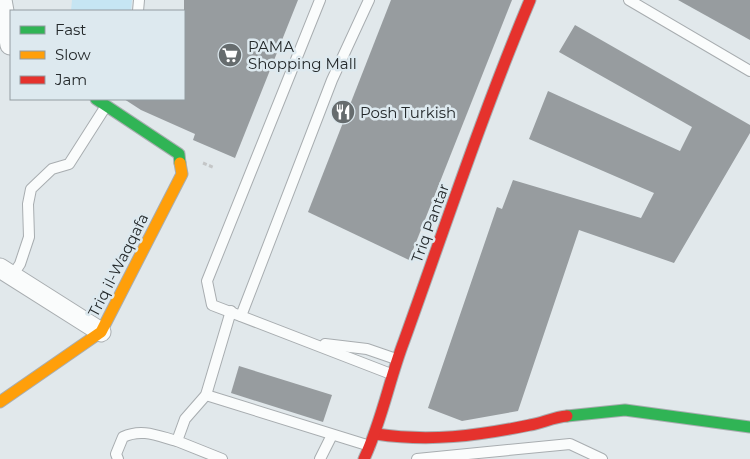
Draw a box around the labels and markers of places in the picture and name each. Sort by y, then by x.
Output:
place label: PAMA Shopping Mall [248,37,357,73]
supermarket icon: PAMA Shopping Mall [217,42,243,68]
restaurant icon: Posh Turkish [330,99,356,125]
place label: Posh Turkish [360,103,456,122]

